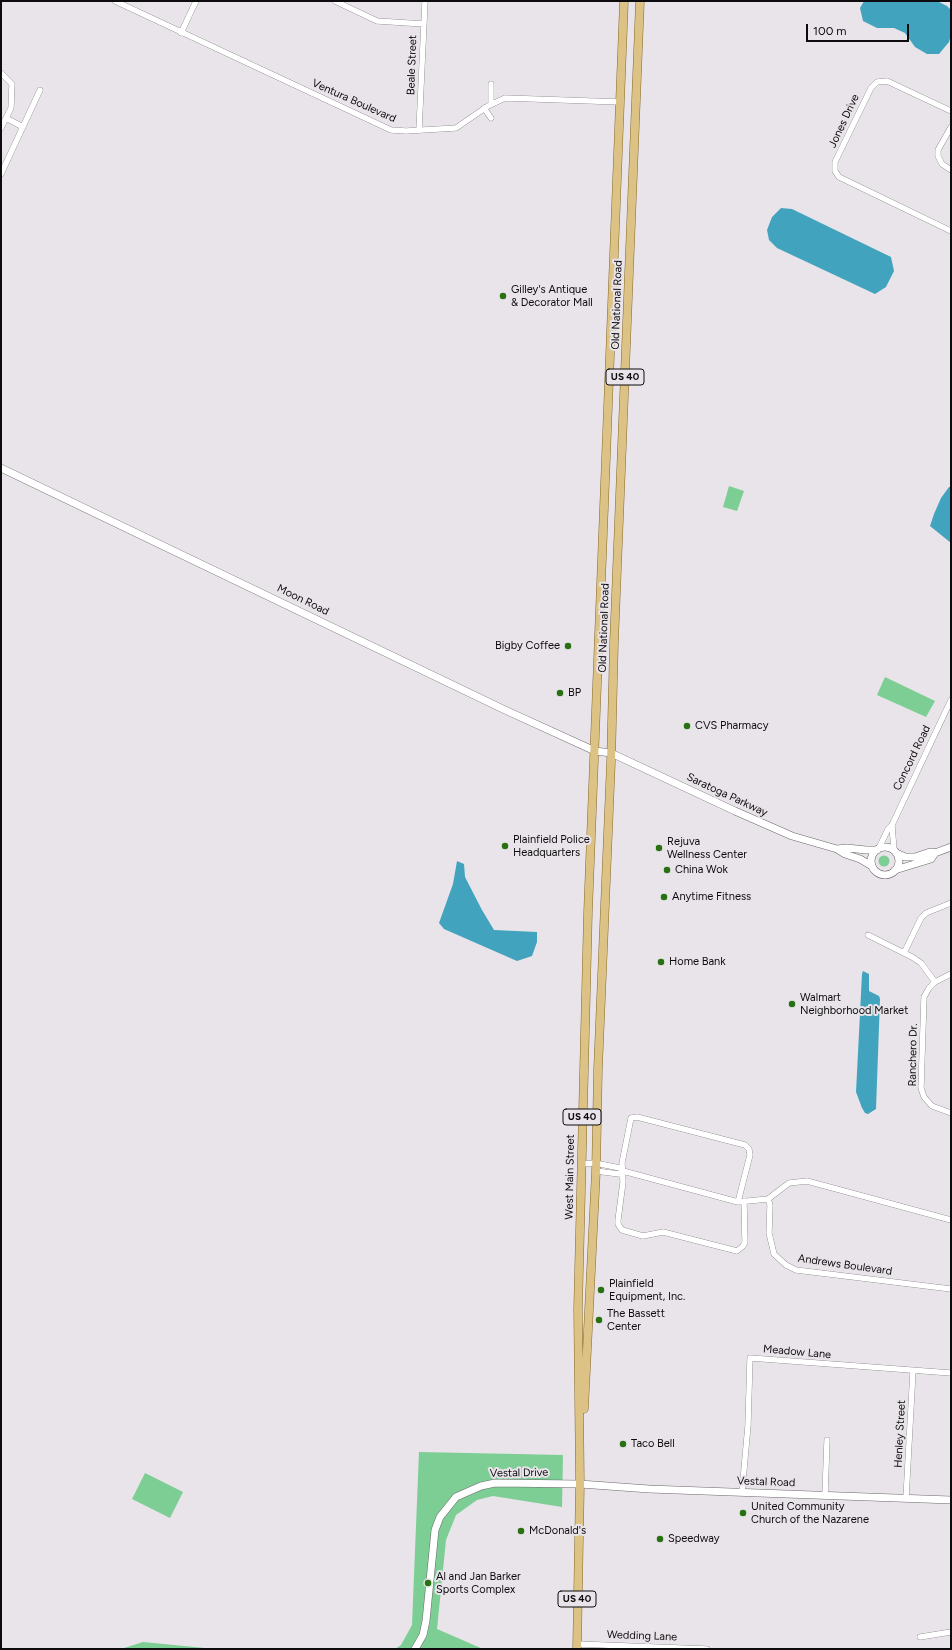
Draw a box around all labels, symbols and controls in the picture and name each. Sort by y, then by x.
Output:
scale bar [808,16,911,42]
text: 100 m [813,24,847,38]
street label: Beale Street [404,35,420,95]
street label: Ventura Boulevard [310,77,398,125]
street label: Jones Drive [826,92,862,150]
street label: Old National Road [609,260,625,350]
place label: Gilley's Antique & Decorator Mall [511,283,593,309]
marker: Gilley's Antique & Decorator Mall [498,291,508,301]
road number: US 40 [606,369,644,385]
street label: Moon Road [275,582,331,618]
street label: Old National Road [596,583,612,673]
place label: Bigby Coffee [495,639,560,653]
marker: Bigby Coffee [563,641,573,651]
place label: BP [568,686,581,700]
marker: BP [555,688,565,698]
place label: CVS Pharmacy [695,719,768,733]
marker: CVS Pharmacy [682,721,692,731]
street label: Concord Road [891,723,933,793]
street label: Saratoga Parkway [684,770,770,820]
place label: Plainfield Police Headquarters [513,833,590,859]
place label: Rejuva Wellness Center [667,835,747,861]
marker: Plainfield Police Headquarters [500,841,510,851]
marker: Rejuva Wellness Center [654,843,664,853]
place label: China Wok [675,863,728,877]
marker: China Wok [662,865,672,875]
place label: Anytime Fitness [672,890,751,904]
marker: Anytime Fitness [659,892,669,902]
place label: Home Bank [669,955,726,969]
marker: Home Bank [656,957,666,967]
place label: Walmart Neighborhood Market [800,991,908,1017]
marker: Walmart Neighborhood Market [787,999,797,1009]
street label: Ranchero Dr. [906,1023,920,1087]
road number: US 40 [563,1109,601,1125]
street label: West Main Street [563,1134,577,1220]
street label: Andrews Boulevard [797,1252,893,1278]
place label: Plainfield Equipment, Inc. [609,1277,685,1303]
marker: Plainfield Equipment, Inc. [596,1285,606,1295]
place label: The Bassett Center [607,1307,665,1333]
marker: The Bassett Center [594,1315,604,1325]
street label: Meadow Lane [762,1342,832,1362]
street label: Henley Street [892,1400,908,1468]
place label: Taco Bell [631,1437,675,1451]
marker: Taco Bell [618,1439,628,1449]
street label: Vestal Drive [490,1466,548,1480]
street label: Vestal Road [737,1474,795,1490]
place label: United Community Church of the Nazarene [751,1500,869,1526]
marker: United Community Church of the Nazarene [738,1508,748,1518]
place label: McDonald's [529,1524,586,1538]
marker: McDonald's [516,1526,526,1536]
place label: Speedway [668,1532,720,1546]
marker: Speedway [655,1534,665,1544]
place label: Al and Jan Barker Sports Complex [436,1570,521,1596]
marker: Al and Jan Barker Sports Complex [423,1578,433,1588]
road number: US 40 [558,1591,596,1607]
street label: Wedding Lane [607,1628,677,1644]

